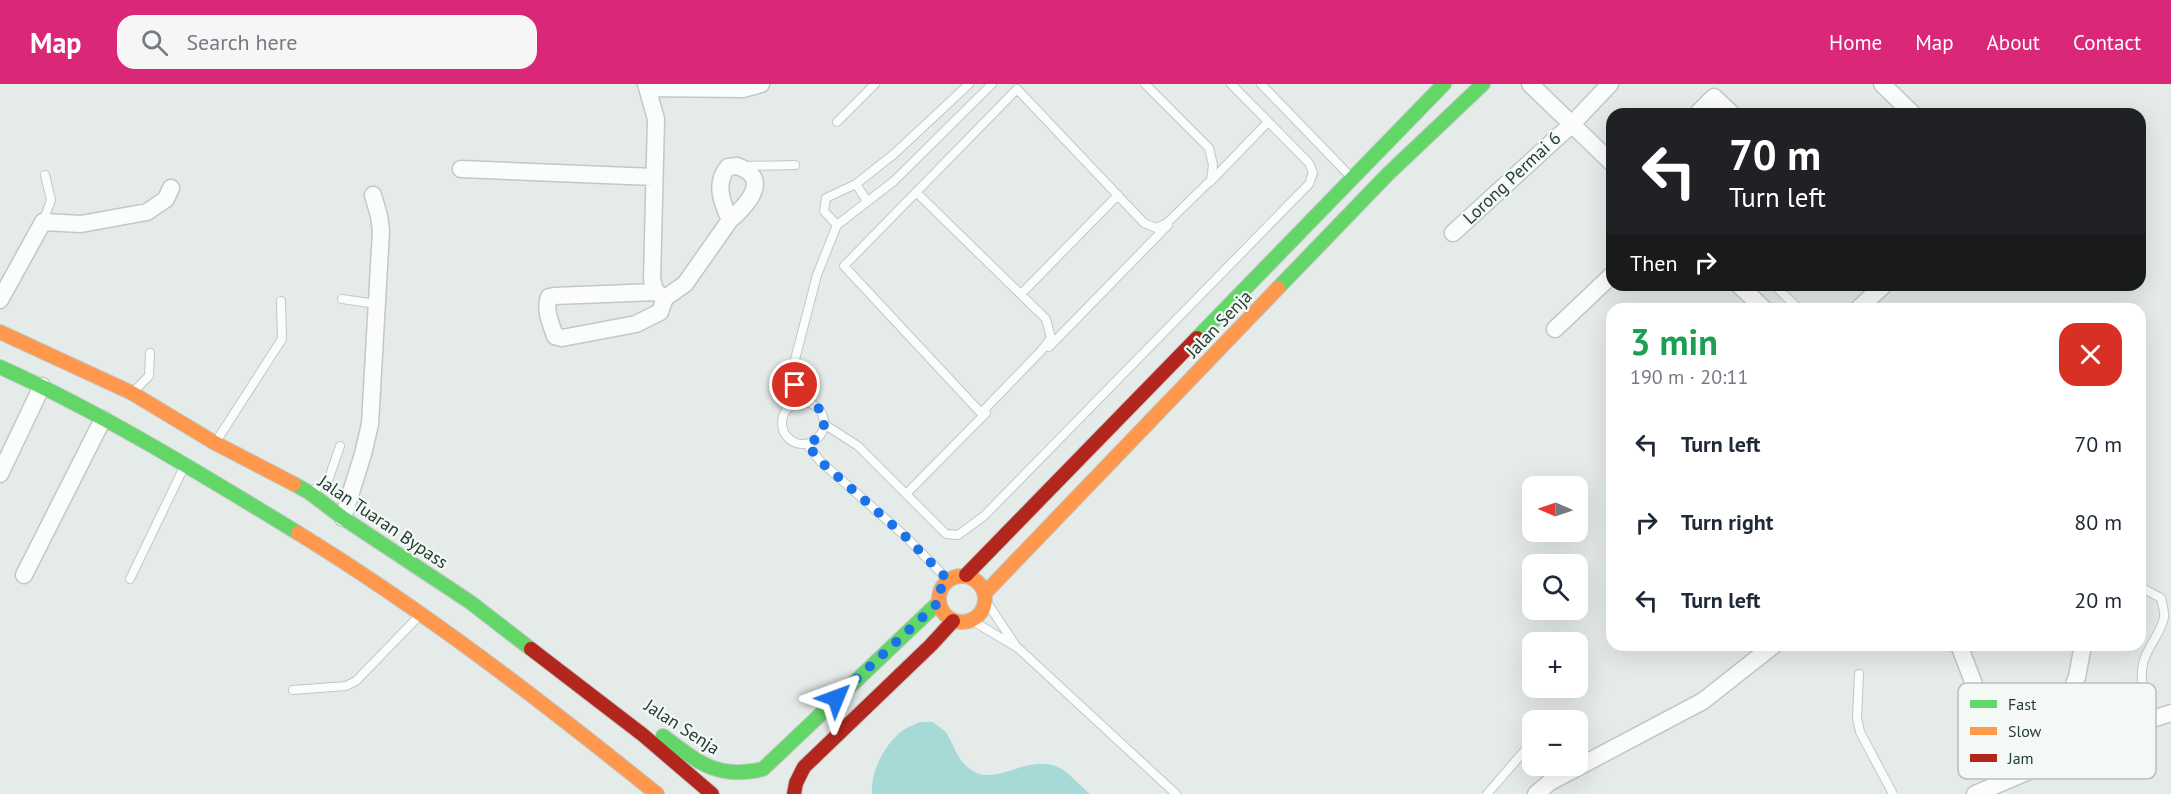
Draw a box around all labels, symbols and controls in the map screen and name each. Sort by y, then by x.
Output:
search box [117,15,537,69]
text: Map [30,24,81,61]
icon: search [138,26,171,59]
text: Search here [186,28,297,56]
text: Home [1829,29,1882,56]
text: Map [1915,29,1954,56]
text: About [1987,29,2040,56]
text: Contact [2073,29,2141,56]
street label: Lorong Permai 6 [1458,126,1565,229]
text: 70 m [1729,127,1821,182]
icon: left [1630,132,1708,210]
text: Turn left [1729,180,1826,214]
icon: right [1689,246,1722,279]
text: Then [1630,249,1677,277]
street label: Jalan Senja [1180,285,1257,363]
text: 3 min [1630,318,1718,365]
button: close [2059,323,2122,386]
pin [769,359,820,410]
text: 190 m · 20:11 [1630,364,1748,390]
icon: arrive [778,368,811,401]
icon: left [1630,428,1663,461]
text: Turn left [1681,430,1761,458]
text: 70 m [2074,430,2122,458]
street label: Jalan Tuaran Bypass [313,469,453,574]
north arrow [1522,476,1588,542]
map controls [1522,476,1588,776]
icon: right [1630,506,1663,539]
text: Turn right [1681,508,1773,536]
text: 80 m [2074,508,2122,536]
button: search [1522,554,1588,620]
icon: left [1630,584,1663,617]
text: Turn left [1681,586,1761,614]
text: 20 m [2074,586,2122,614]
button: + [1522,632,1588,698]
position arrow [804,666,868,730]
legend [1958,683,2156,779]
street label: Jalan Senja [639,693,724,759]
text: Fast [2008,694,2037,714]
button: − [1522,710,1588,776]
text: Slow [2008,721,2042,741]
text: Jam [2007,748,2034,768]

